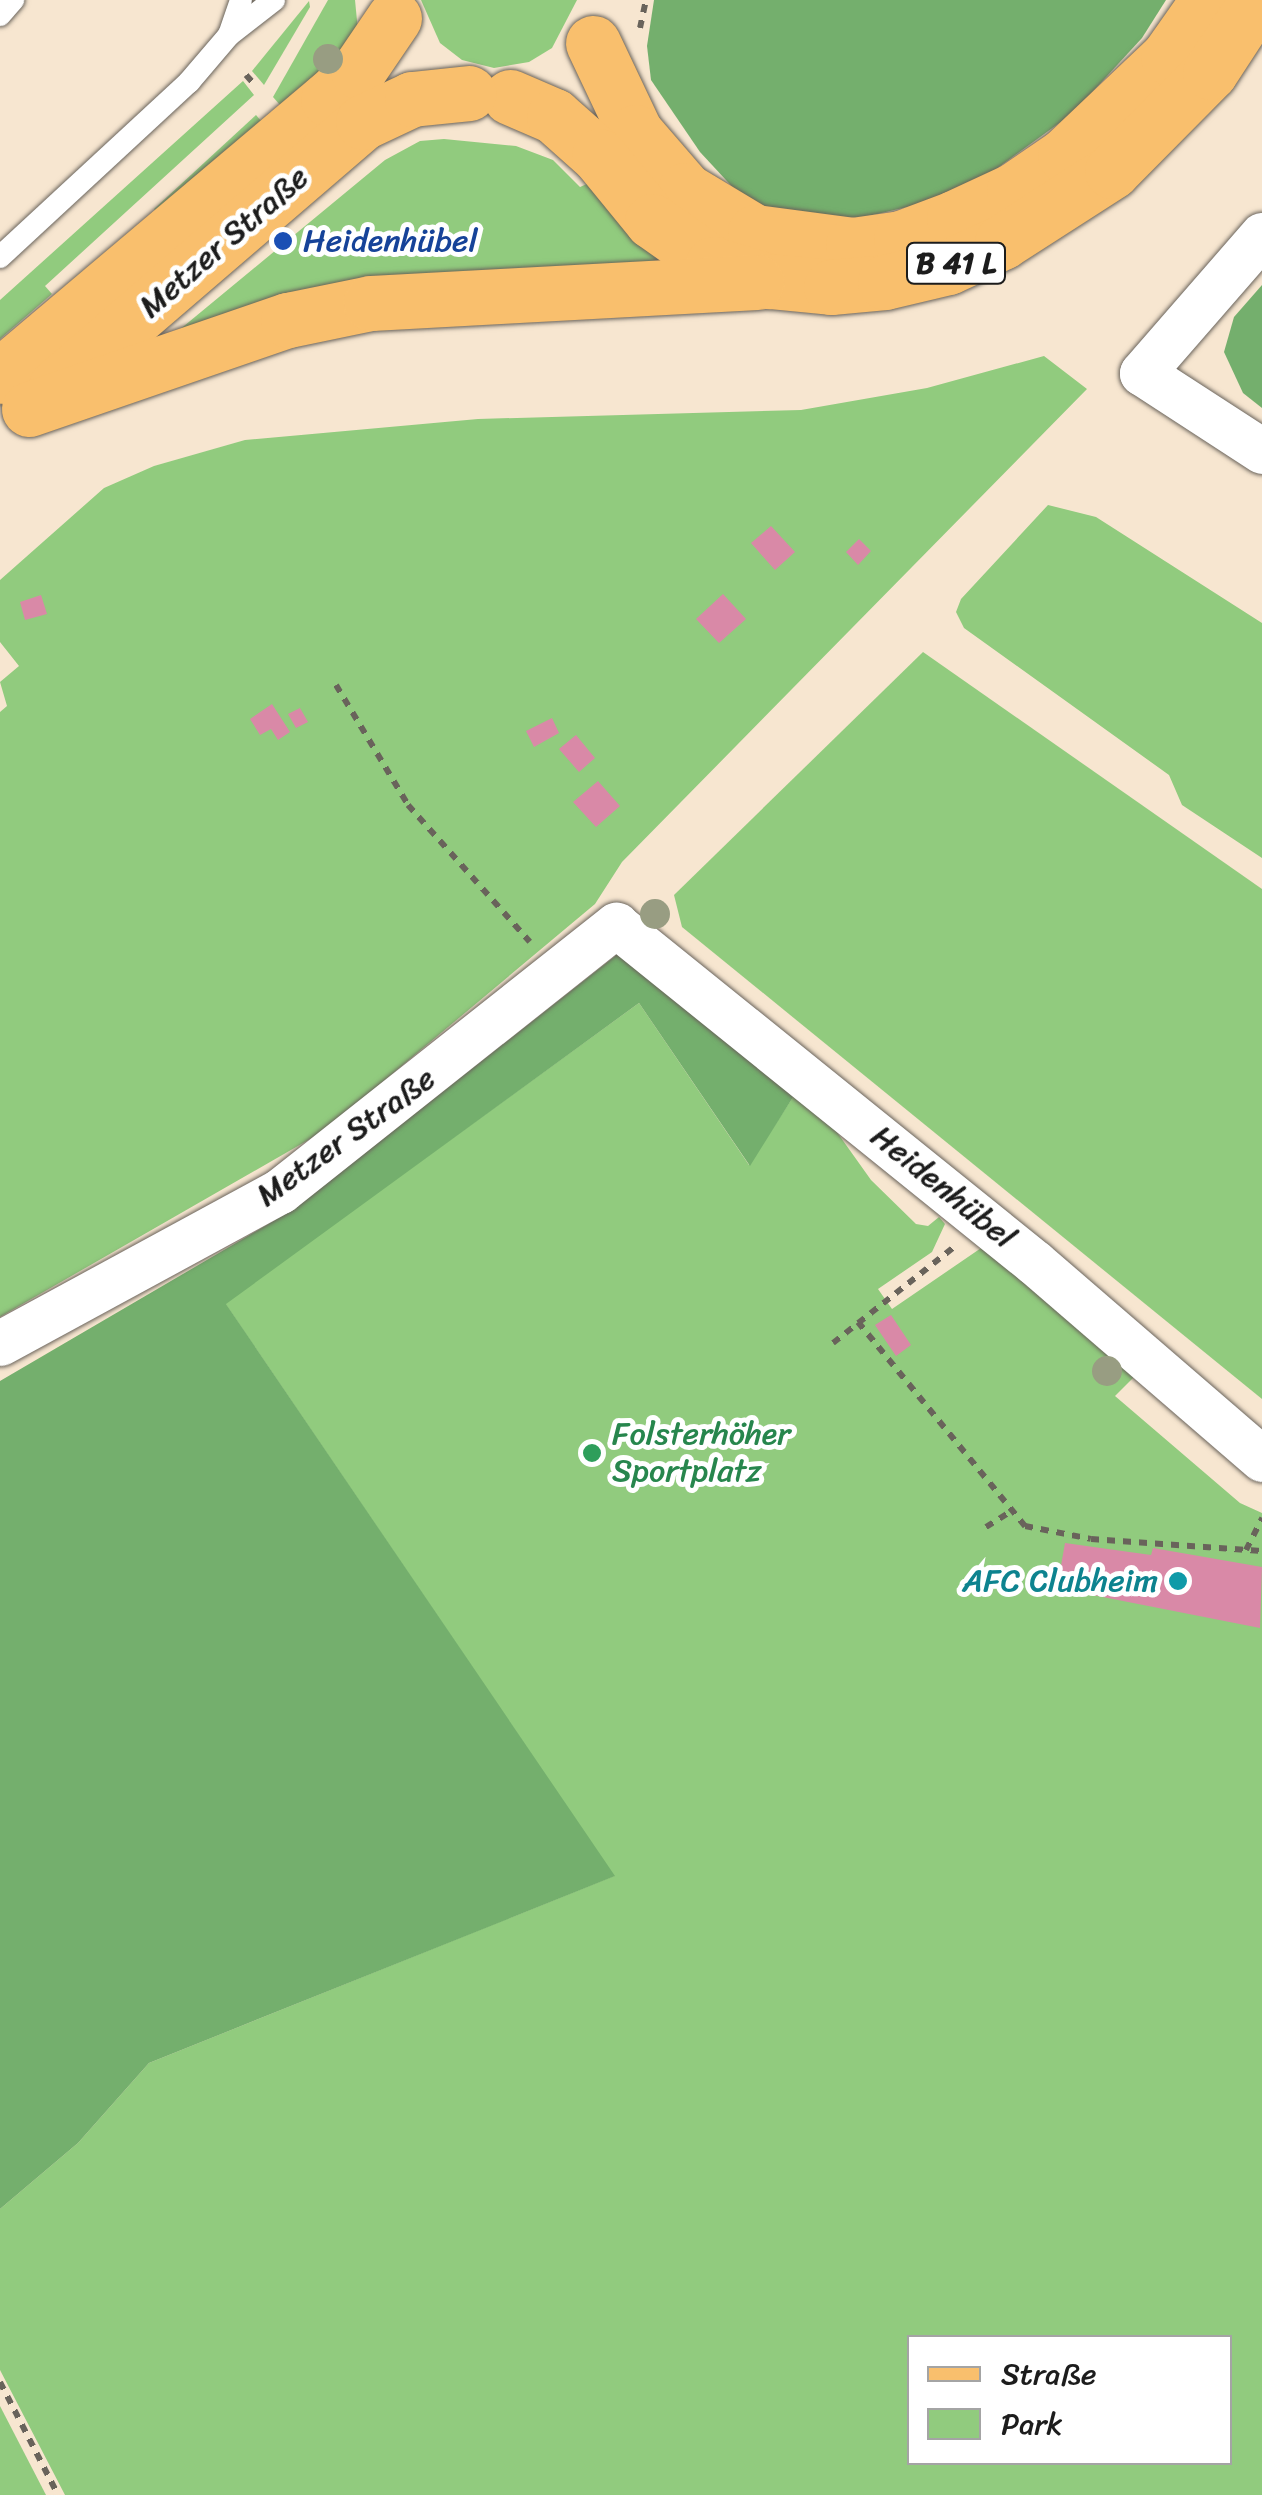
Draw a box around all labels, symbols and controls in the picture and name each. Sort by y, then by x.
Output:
street label: Metzer Straße [132,158,316,326]
place label: Heidenhübel [303,222,478,260]
marker: Heidenhübel [272,230,294,252]
road number: B 41 L [904,238,1008,288]
street label: Metzer Straße [249,1059,443,1215]
street label: Heidenhübel [863,1117,1023,1257]
place label: Folsterhöher Sportplatz [612,1416,790,1491]
marker: Folsterhöher Sportplatz [581,1442,603,1464]
place label: AFC Clubheim [961,1562,1158,1600]
marker: AFC Clubheim [1167,1570,1189,1592]
legend [907,2335,1232,2465]
text: Straße [1001,2347,1096,2401]
text: Park [1001,2397,1063,2451]

